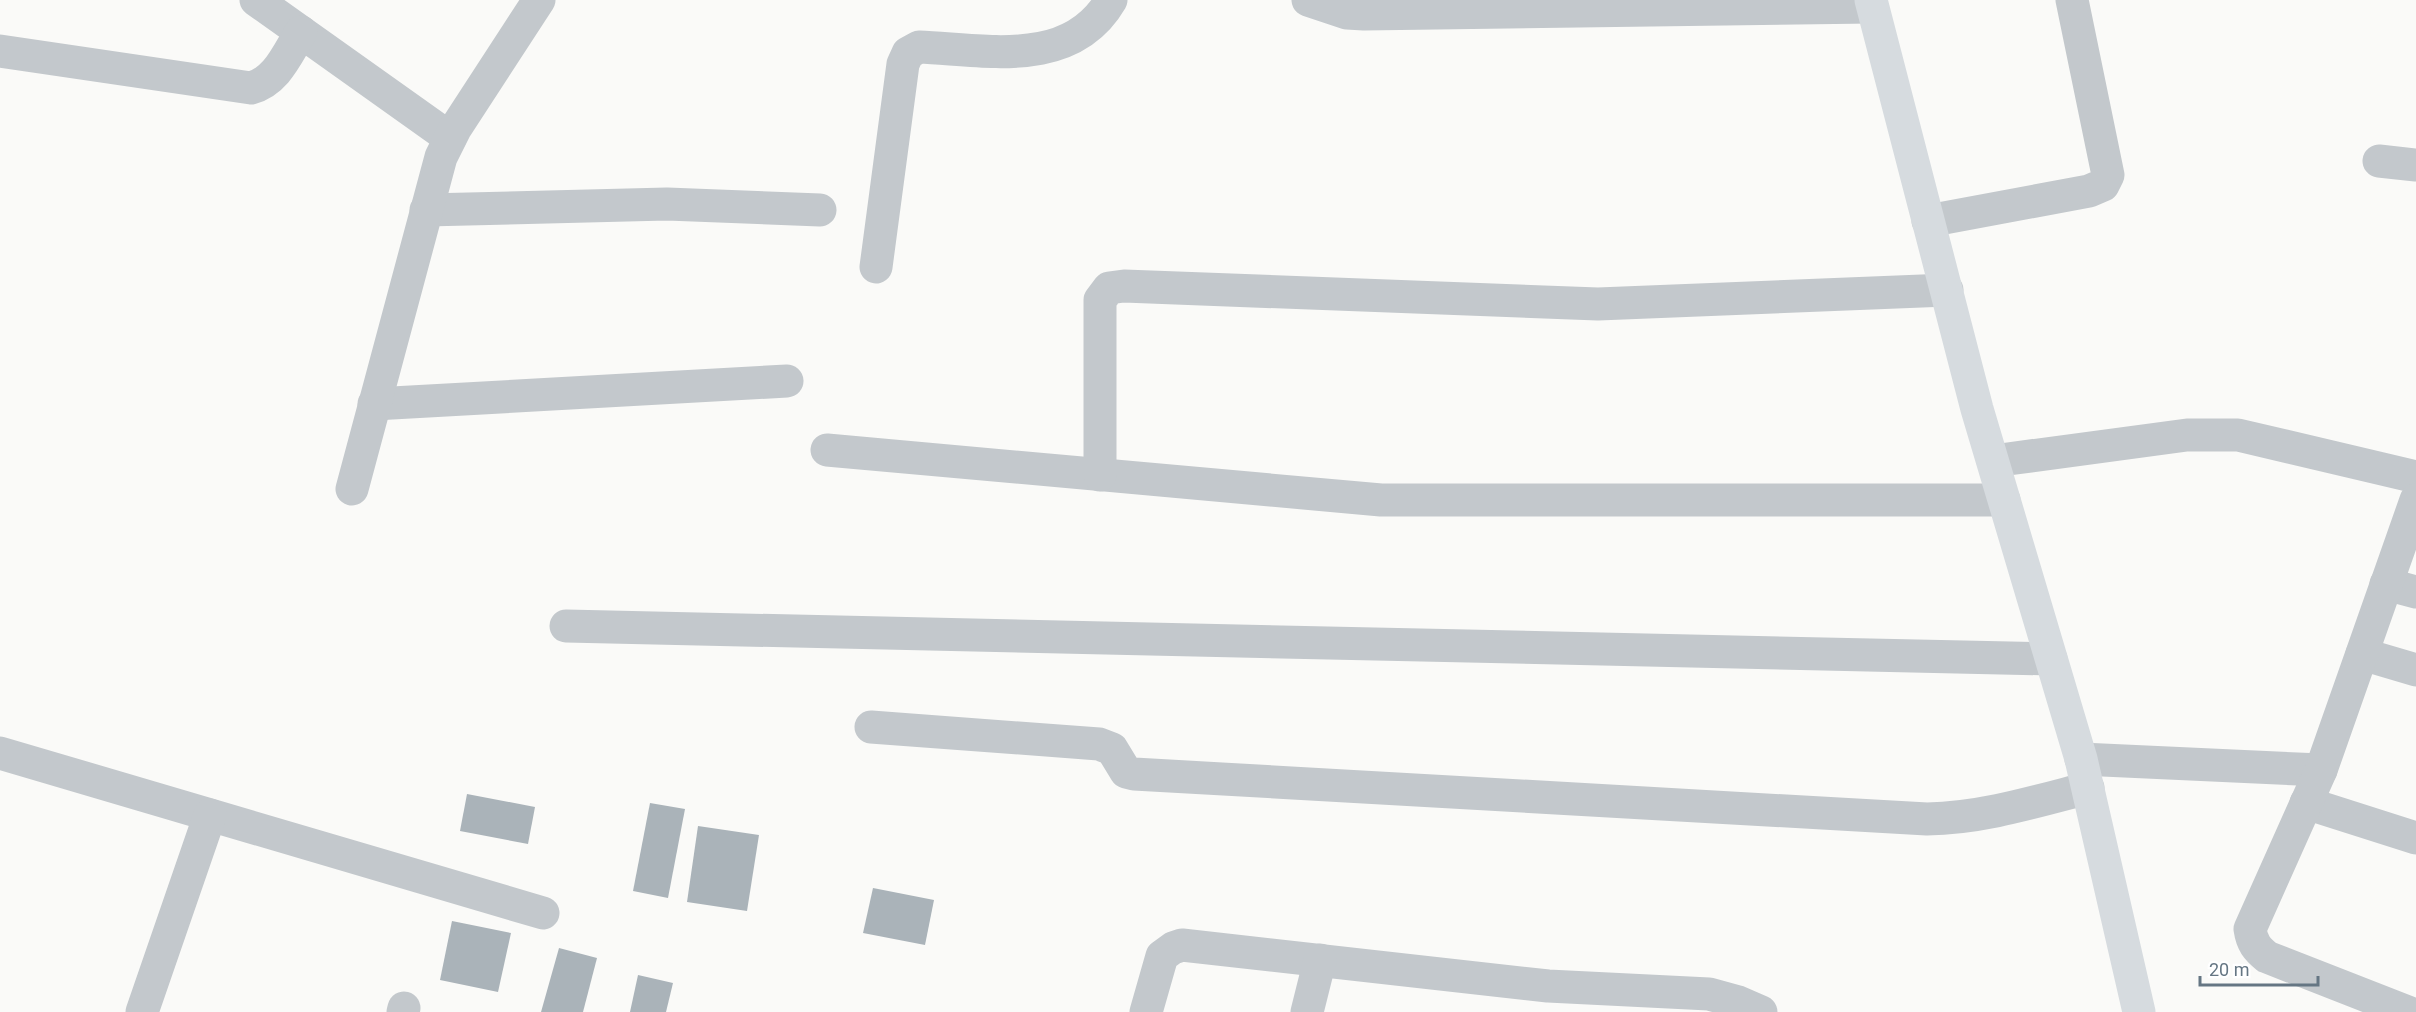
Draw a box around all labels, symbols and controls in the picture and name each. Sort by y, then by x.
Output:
scale bar [2200,949,2318,987]
text: 20 m [2209,959,2249,980]

